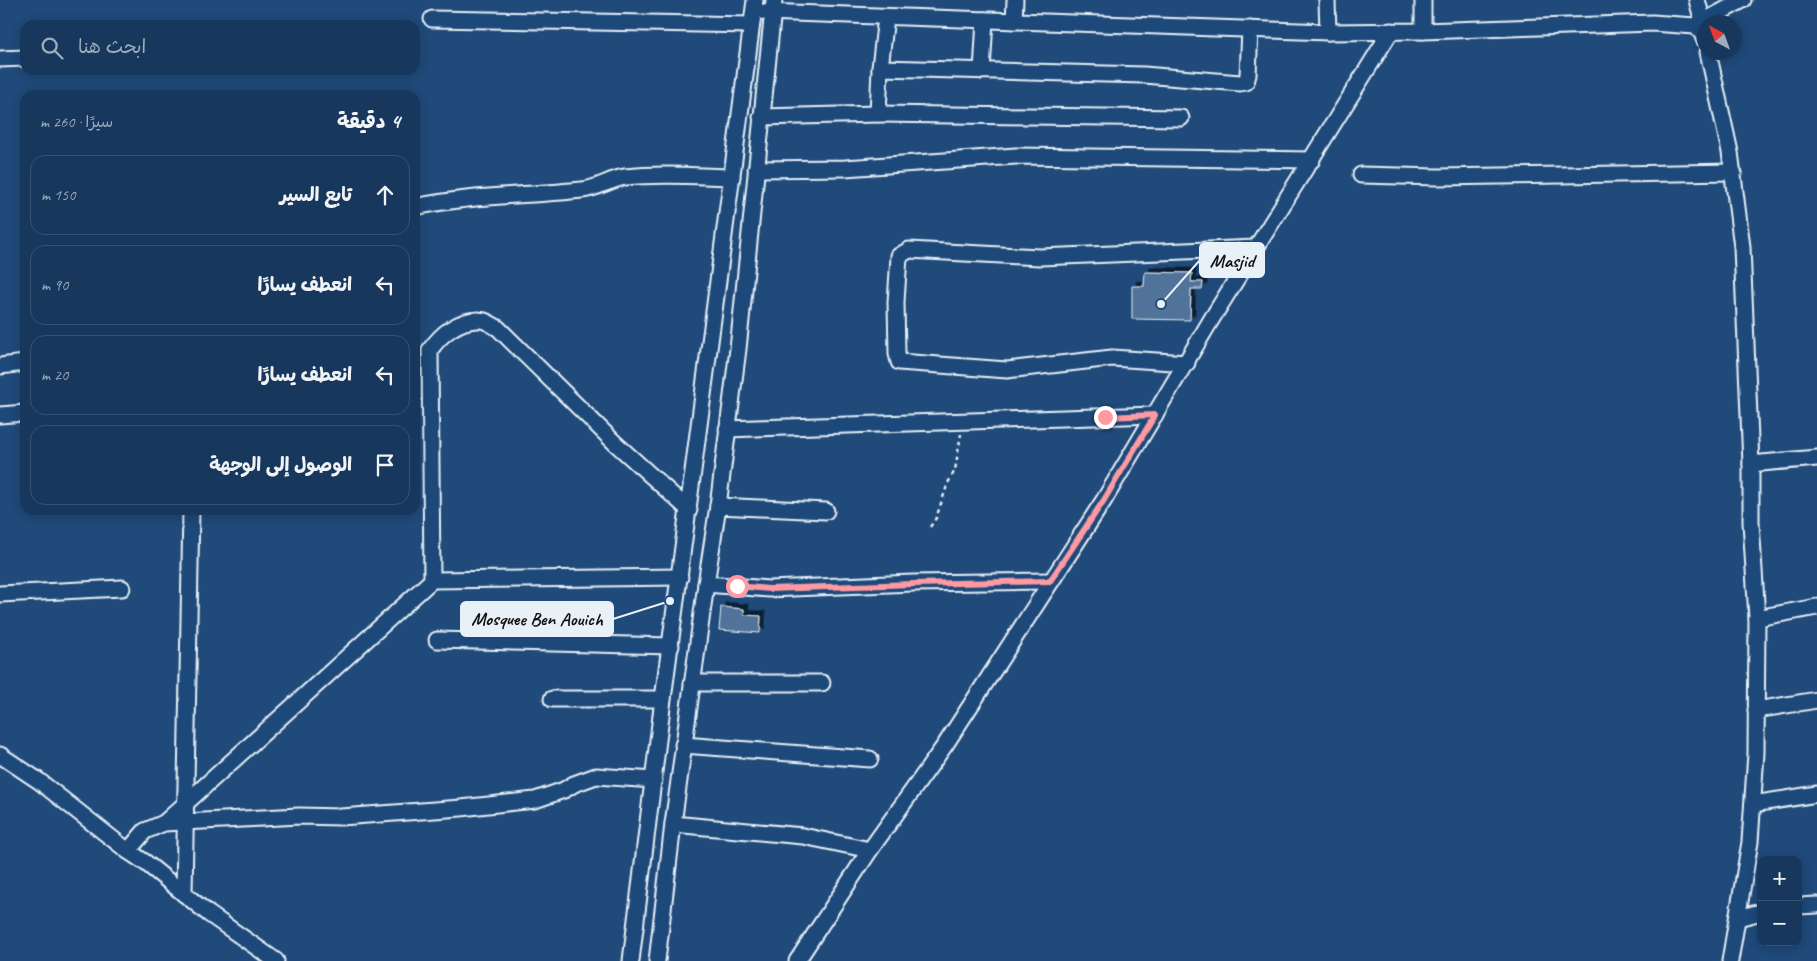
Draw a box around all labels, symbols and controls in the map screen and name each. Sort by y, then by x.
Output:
north arrow [1697,15,1742,60]
search box [20,20,420,75]
icon: search [38,34,66,62]
text: ابحث هنا [78,35,146,59]
text: 4 دقيقة [337,108,400,134]
text: سيرًا · 260 m [40,112,113,132]
icon: ahead [371,181,399,209]
text: تابع السير [280,183,352,207]
text: 150 m [41,185,75,205]
callout: Masjid [1200,243,1264,277]
text: Masjid [1210,249,1258,273]
icon: left [371,271,399,299]
text: انعطف يسارًا [258,273,352,297]
text: 90 m [41,275,68,295]
icon: left [371,361,399,389]
text: انعطف يسارًا [258,363,352,387]
text: 20 m [41,365,68,385]
route end [1094,406,1117,429]
icon: arrive [371,451,399,479]
text: الوصول إلى الوجهة [209,453,352,477]
route start [726,575,749,598]
callout: Mosquee Ben Aouich [461,602,613,636]
text: Mosquee Ben Aouich [471,607,604,631]
map controls [1757,856,1802,946]
button: + [1757,856,1802,901]
button: − [1757,901,1802,946]

